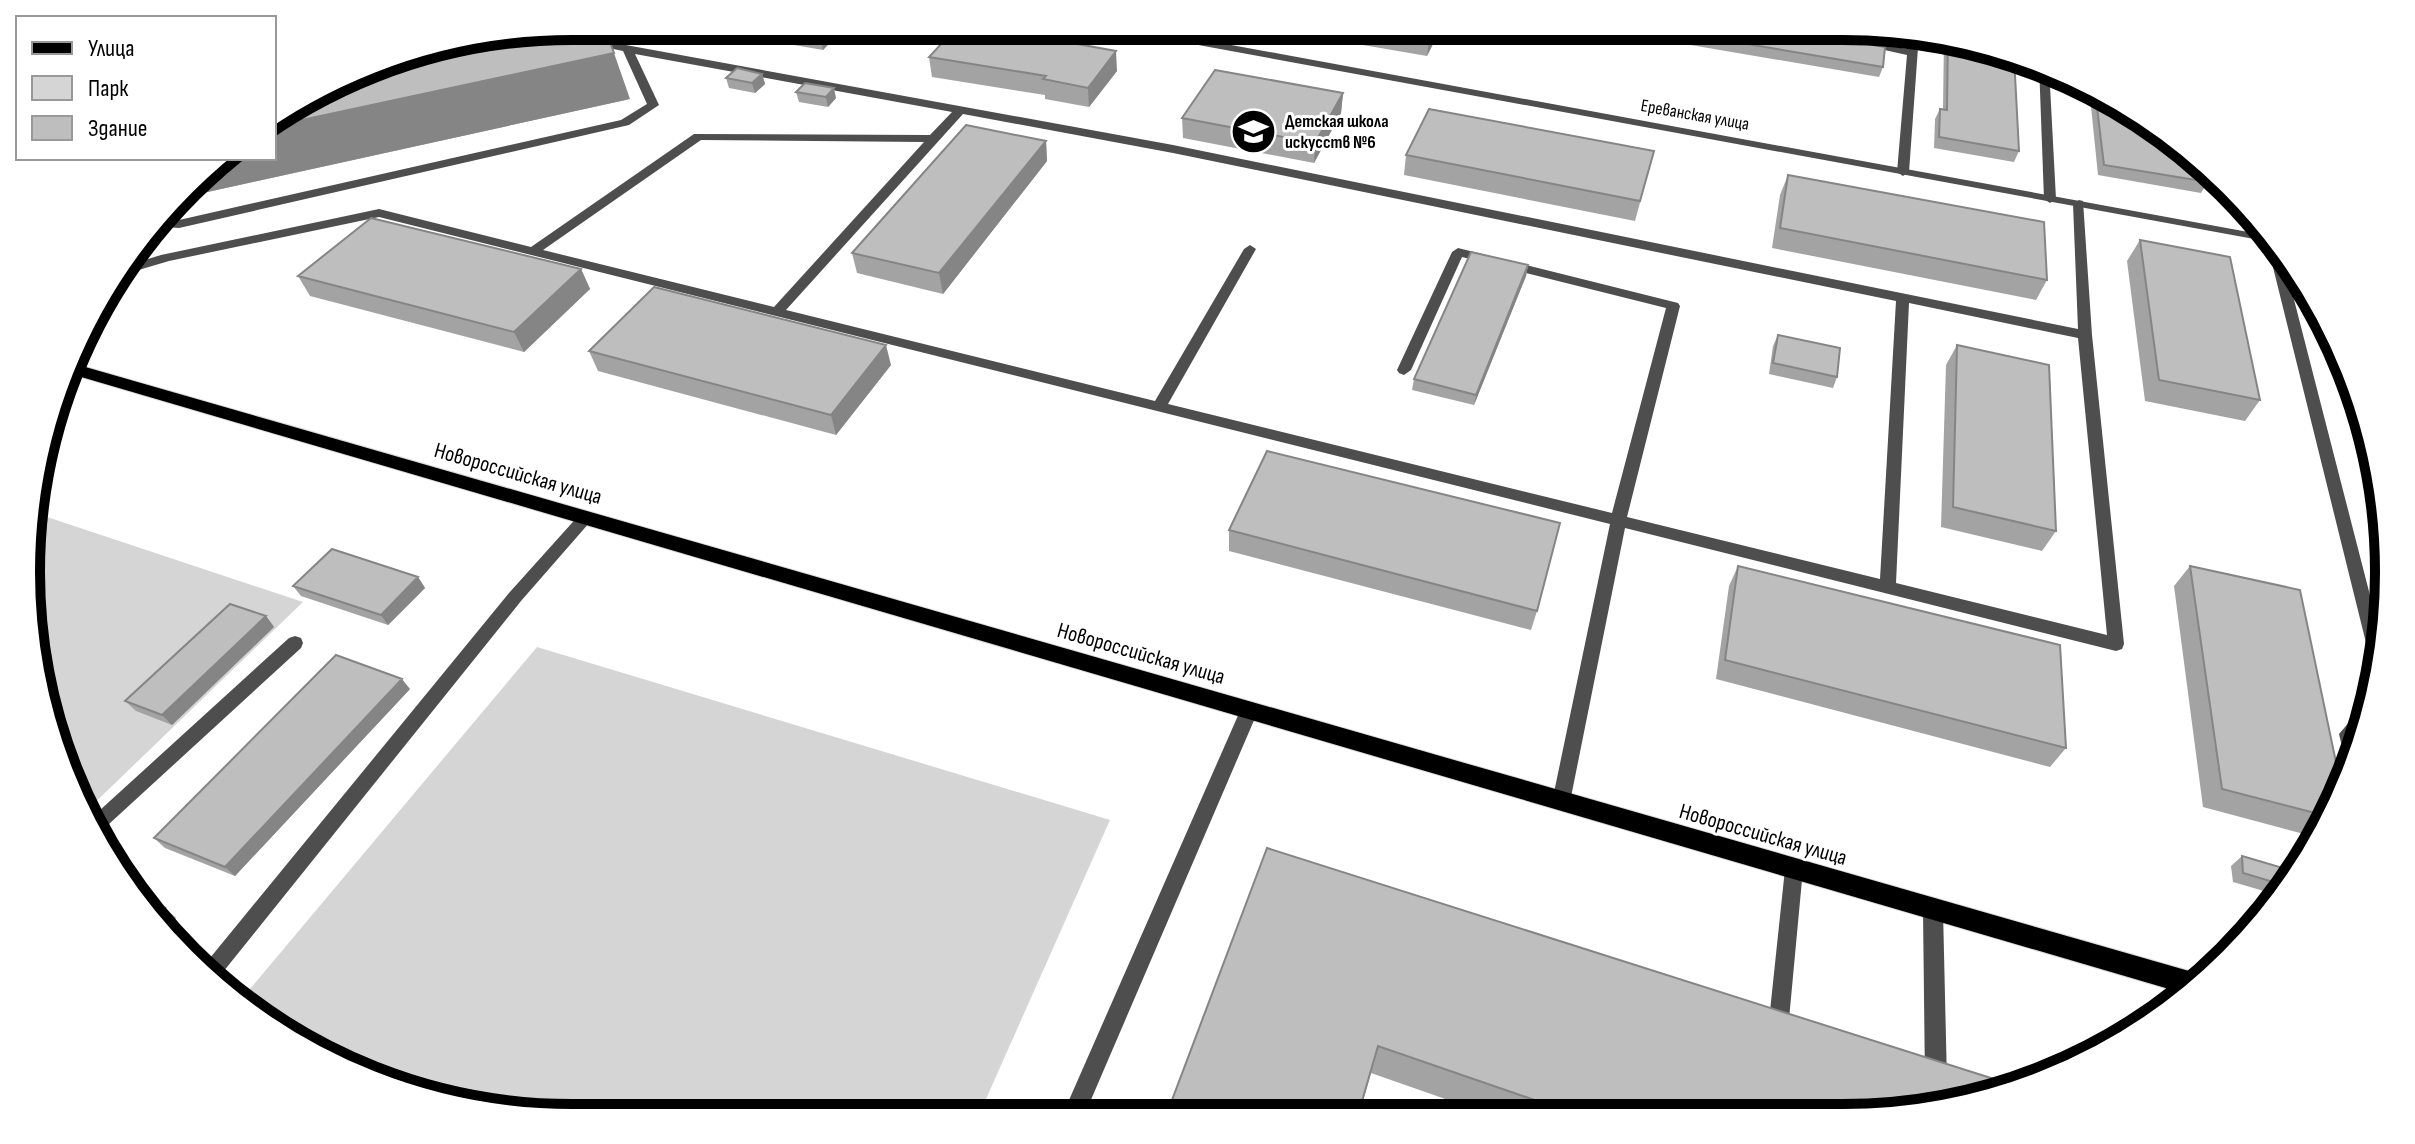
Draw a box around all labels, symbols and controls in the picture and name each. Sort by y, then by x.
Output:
legend [16,16,276,160]
text: Улица [88,34,134,63]
text: Парк [88,74,129,103]
street label: Ереванская улица [1639,95,1751,135]
school or university icon: Детская школа искусств №6 [1230,107,1278,155]
place label: Детская школа искусств №6 [1285,111,1389,153]
text: Здание [88,114,147,143]
street label: Новороссийская улица [431,437,605,511]
street label: Новороссийская улица [1054,617,1228,691]
street label: Новороссийская улица [1676,798,1850,872]

